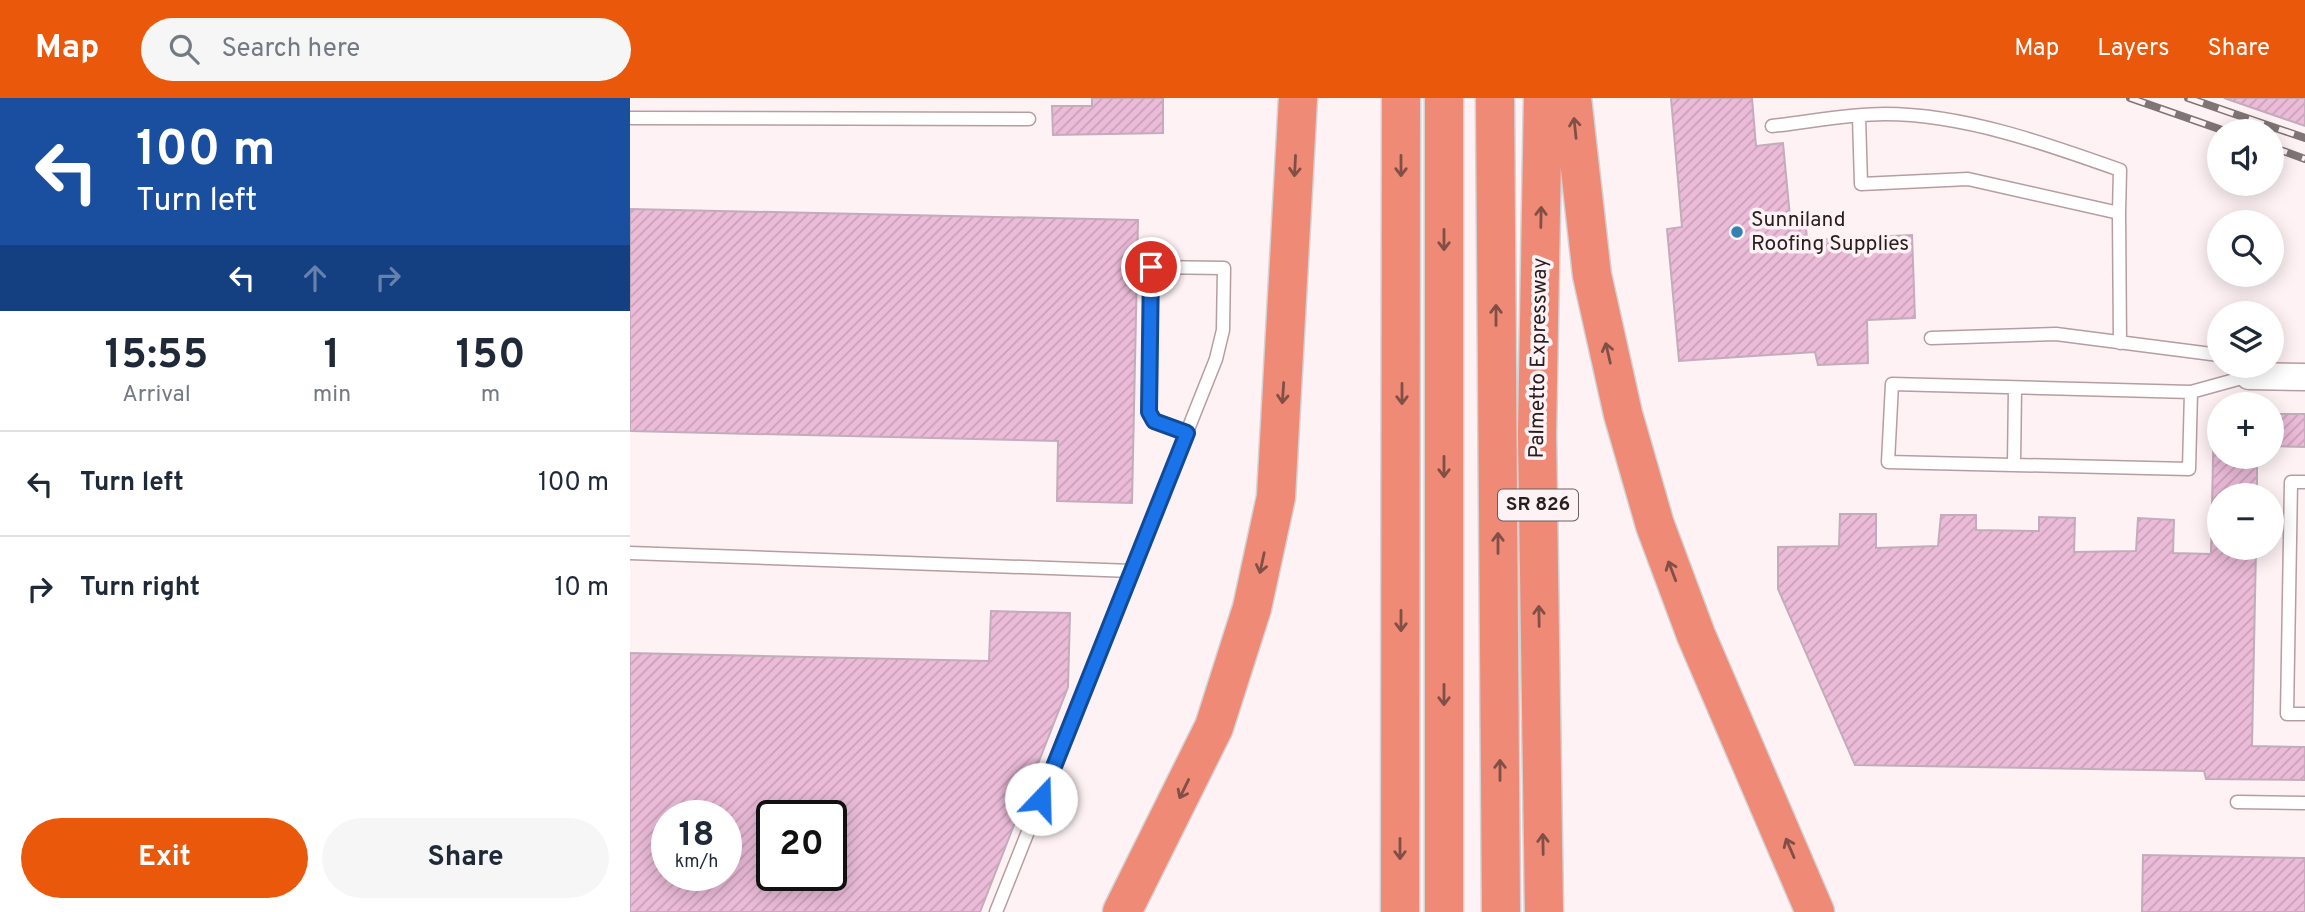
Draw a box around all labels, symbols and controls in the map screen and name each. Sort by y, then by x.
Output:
search box [141,18,631,81]
text: Map [35,28,99,70]
icon: search [165,30,203,68]
text: Search here [221,33,360,66]
text: Map [2014,34,2059,64]
text: Layers [2097,34,2169,64]
text: Share [2207,34,2270,64]
one-way arrow [1568,117,1581,140]
map controls [2207,119,2284,560]
button: sound [2207,119,2284,196]
text: 100 m [136,121,275,183]
icon: left [21,126,112,217]
one-way arrow [1288,154,1301,177]
one-way arrow [1394,154,1408,177]
text: Turn left [136,182,257,222]
one-way arrow [1534,206,1547,229]
place label: Sunniland Roofing Supplies [1751,207,1909,258]
button: search [2207,210,2284,287]
marker: Sunniland Roofing Supplies [1729,224,1745,240]
one-way arrow [1437,228,1451,251]
pin [1121,237,1181,297]
icon: arrive [1132,248,1170,286]
street label: Palmetto Expressway [1524,257,1554,459]
icon: left [223,259,261,297]
icon: ahead [296,259,334,297]
icon: right [369,259,407,297]
button: layers [2207,301,2284,378]
one-way arrow [1489,304,1503,327]
text: 15:55 [104,330,208,383]
text: 1 [324,330,340,383]
text: 150 [456,330,526,383]
one-way arrow [1601,342,1614,365]
text: Arrival [122,381,191,410]
text: min [313,381,351,410]
text: m [481,381,500,410]
one-way arrow [1276,382,1289,404]
one-way arrow [1395,382,1409,405]
button: + [2207,392,2284,469]
one-way arrow [1437,455,1451,478]
icon: left [21,465,59,503]
text: Turn left [80,467,184,500]
text: 100 m [538,467,609,500]
button: − [2207,483,2284,560]
road number: SR 826 [1498,490,1578,520]
one-way arrow [1491,532,1505,555]
one-way arrow [1254,551,1268,574]
one-way arrow [1665,560,1677,582]
icon: right [21,570,59,608]
text: Turn right [80,572,200,605]
text: 10 m [554,572,609,605]
one-way arrow [1533,605,1546,628]
one-way arrow [1394,609,1408,632]
one-way arrow [1437,683,1451,706]
one-way arrow [1493,759,1507,782]
position arrow [1004,762,1078,836]
one-way arrow [1176,778,1190,799]
speed limit sign: 20 [756,800,847,891]
text: 18 [678,814,715,858]
button: Exit [21,818,308,898]
button: Share [322,818,609,898]
one-way arrow [1536,833,1550,856]
one-way arrow [1393,837,1407,860]
one-way arrow [1783,838,1796,860]
text: km/h [675,851,718,874]

